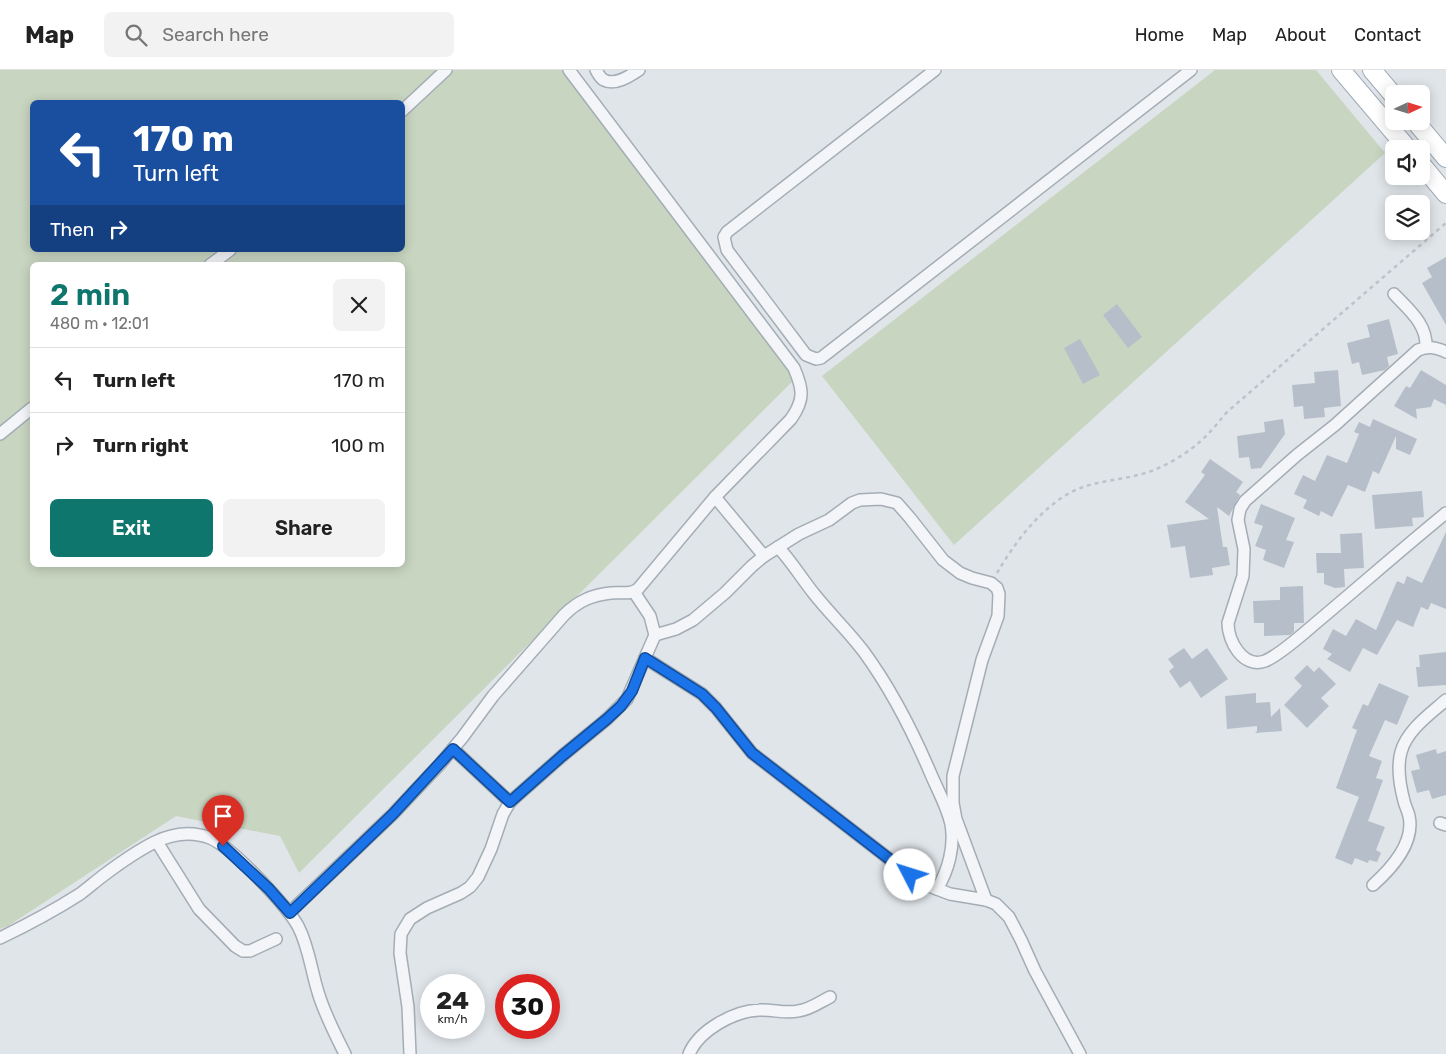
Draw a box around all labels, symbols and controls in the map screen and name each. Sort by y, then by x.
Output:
search box [104,12,454,57]
text: Map [25,21,74,49]
icon: search [122,21,150,49]
text: Search here [162,23,269,46]
text: Home [1135,24,1184,46]
text: Map [1212,24,1247,46]
text: About [1275,24,1326,46]
text: Contact [1354,24,1421,46]
north arrow [1385,85,1430,130]
map controls [1385,85,1430,240]
text: 170 m [133,118,234,160]
icon: left [50,120,115,185]
button: sound [1385,140,1430,185]
text: Turn left [133,160,219,187]
button: layers [1385,195,1430,240]
icon: right [104,215,132,243]
text: Then [50,218,94,241]
text: 2 min [50,277,130,313]
button: close [333,279,385,331]
text: 480 m · 12:01 [50,314,149,333]
icon: left [50,366,78,394]
text: Turn left [93,369,175,392]
text: 170 m [334,369,385,392]
icon: right [50,431,78,459]
text: Turn right [93,434,188,457]
text: 100 m [331,434,385,457]
button: Exit [50,499,213,557]
button: Share [223,499,385,557]
pin [202,795,244,846]
icon: arrive [209,802,237,830]
position arrow [883,848,935,900]
speed limit sign: 30 [495,974,560,1039]
text: 24 [436,986,469,1015]
text: km/h [438,1012,467,1026]

